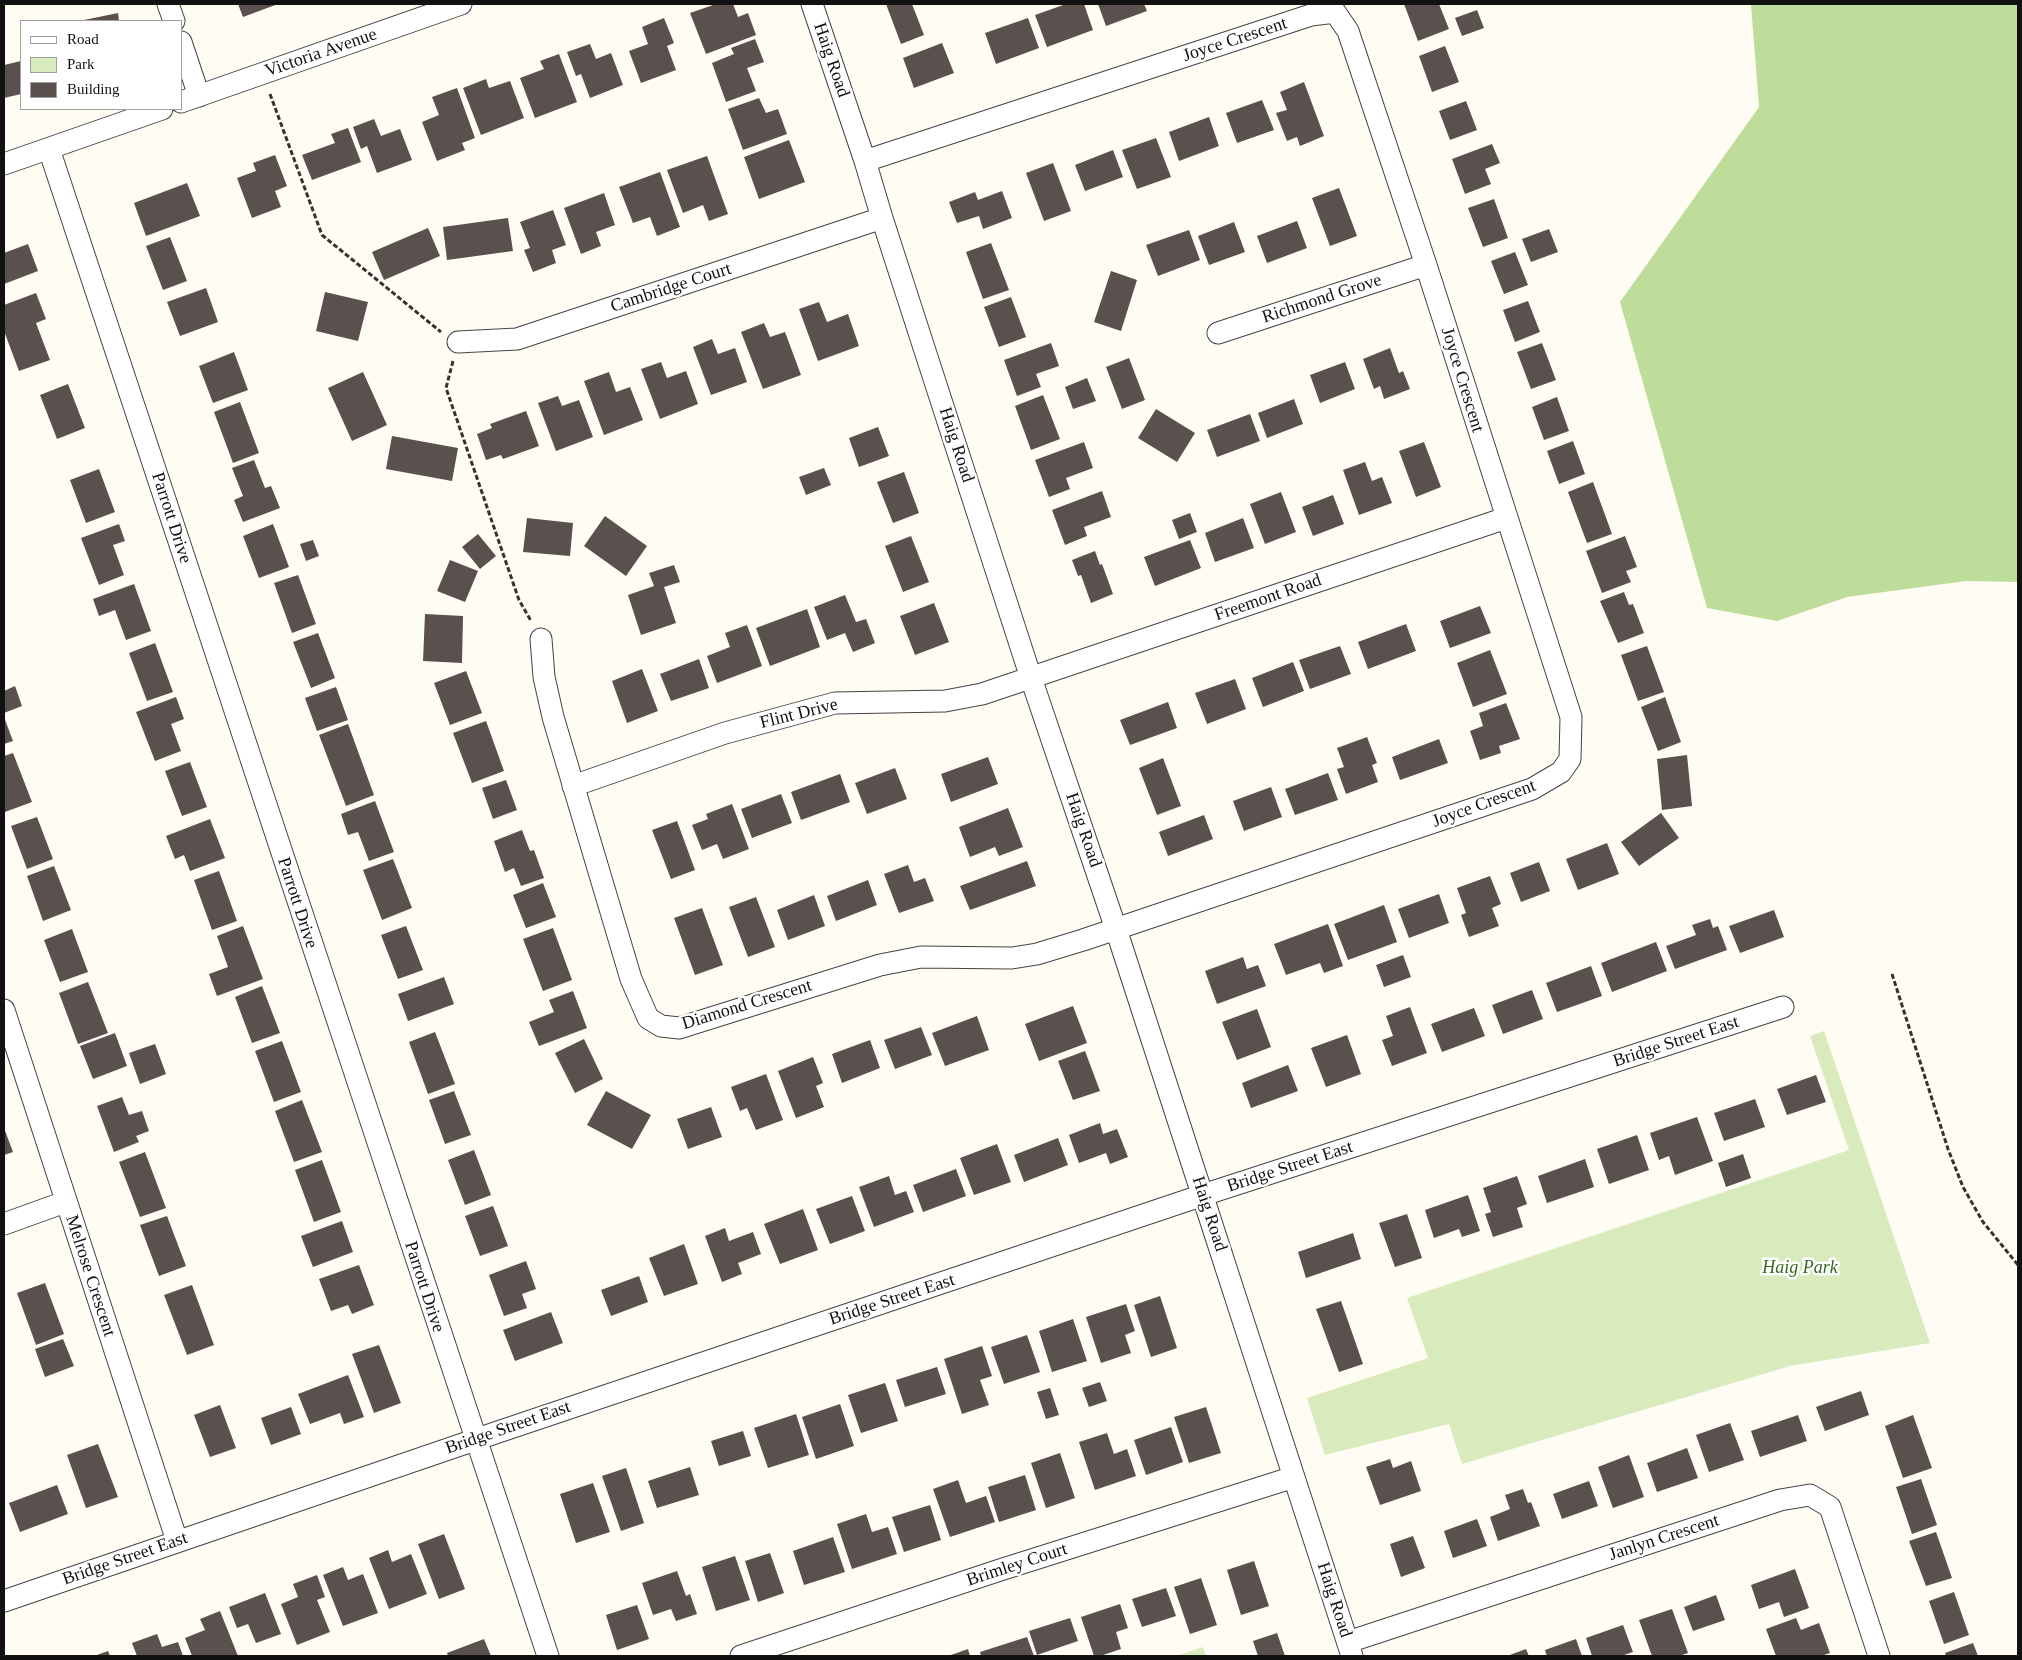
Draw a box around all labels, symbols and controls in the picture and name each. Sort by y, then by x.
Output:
street label: Joyce Crescent [1180,13,1290,67]
legend [20,20,182,110]
street label: Haig Road [808,20,854,100]
street label: Victoria Avenue [262,24,380,82]
text: Road [67,31,99,47]
text: Park [67,56,95,72]
text: Building [67,81,120,97]
street label: Cambridge Court [608,258,734,318]
street label: Richmond Grove [1259,269,1385,329]
street label: Joyce Crescent [1436,325,1488,435]
street label: Haig Road [934,405,978,485]
street label: Parrott Drive [146,470,196,566]
street label: Freemont Road [1212,570,1324,626]
street label: Flint Drive [758,694,840,734]
street label: Joyce Crescent [1429,775,1539,833]
street label: Haig Road [1060,790,1106,870]
street label: Parrott Drive [272,855,322,951]
street label: Diamond Crescent [680,975,814,1035]
street label: Bridge Street East [1610,1011,1742,1073]
street label: Bridge Street East [1224,1136,1356,1198]
street label: Haig Road [1187,1174,1231,1254]
street label: Melrose Crescent [60,1213,120,1339]
street label: Parrott Drive [399,1239,449,1335]
park label: Haig Park [1762,1257,1838,1279]
street label: Bridge Street East [826,1269,958,1331]
street label: Bridge Street East [443,1396,573,1460]
street label: Janlyn Crescent [1606,1510,1722,1566]
street label: Bridge Street East [60,1527,190,1591]
street label: Brimley Court [964,1539,1070,1591]
street label: Haig Road [1312,1560,1356,1640]

